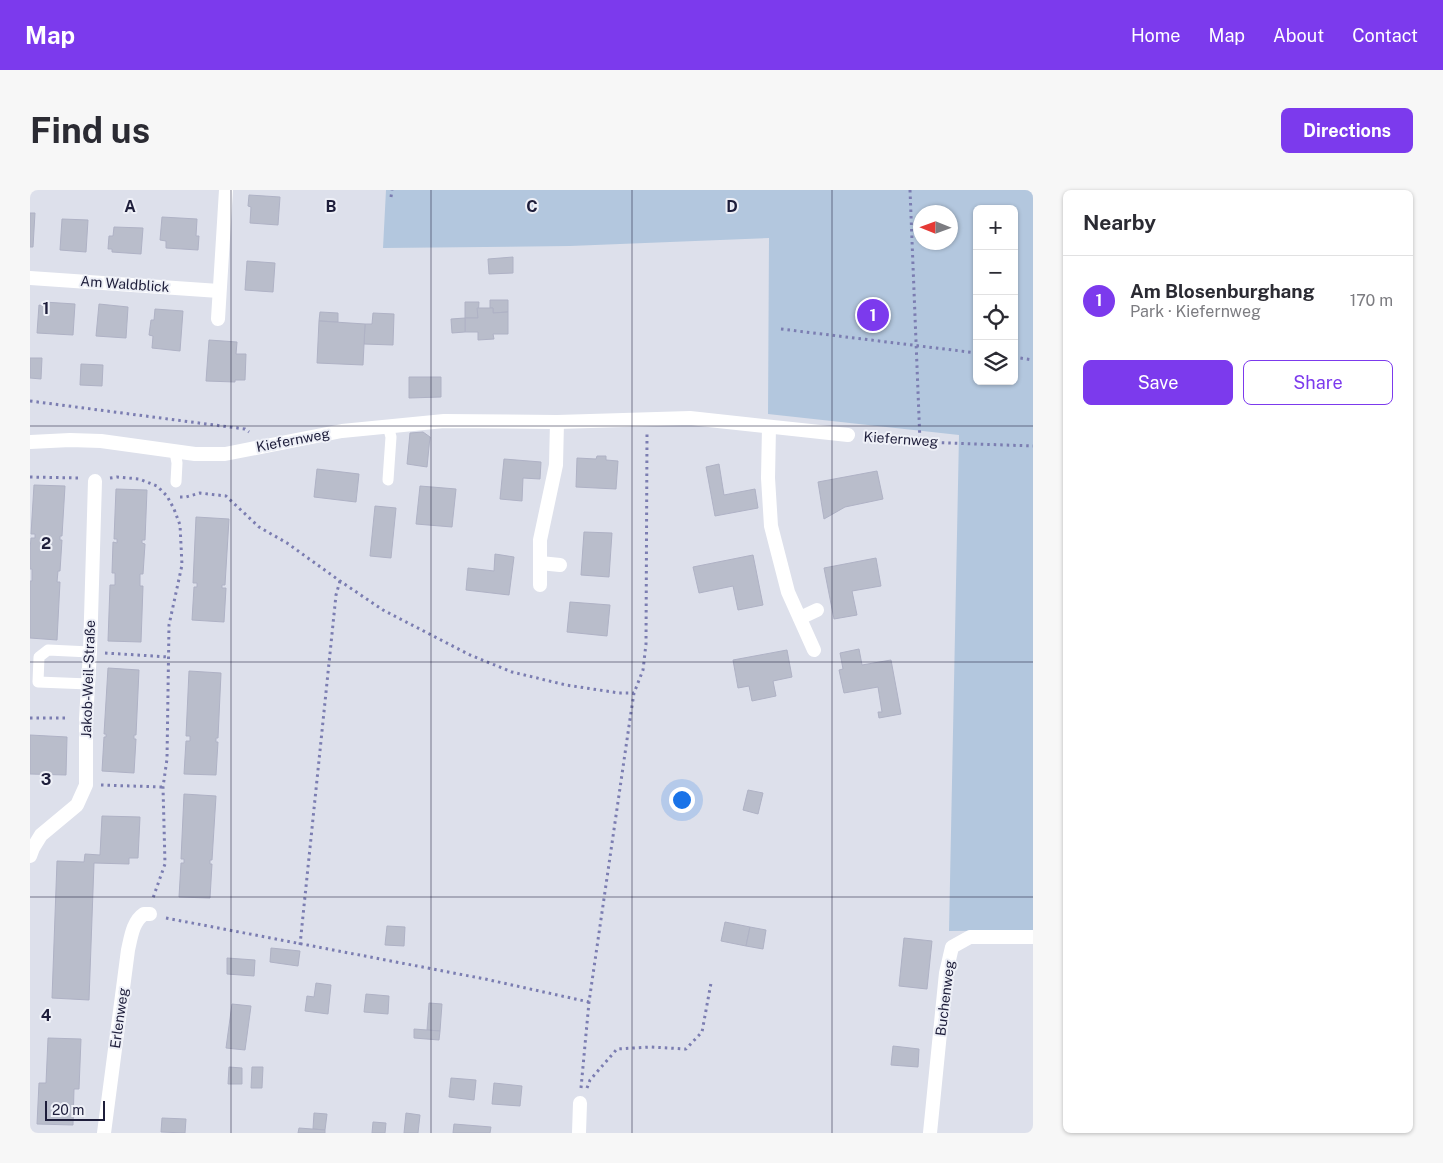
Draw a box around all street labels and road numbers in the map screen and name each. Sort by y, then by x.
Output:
street label: Am Waldblick [80,273,170,295]
street label: Kiefernweg [255,425,331,455]
street label: Kiefernweg [863,428,939,450]
street label: Jakob-Weil-Straße [78,620,98,738]
street label: Buchenweg [932,959,958,1037]
street label: Erlenweg [107,986,131,1049]

